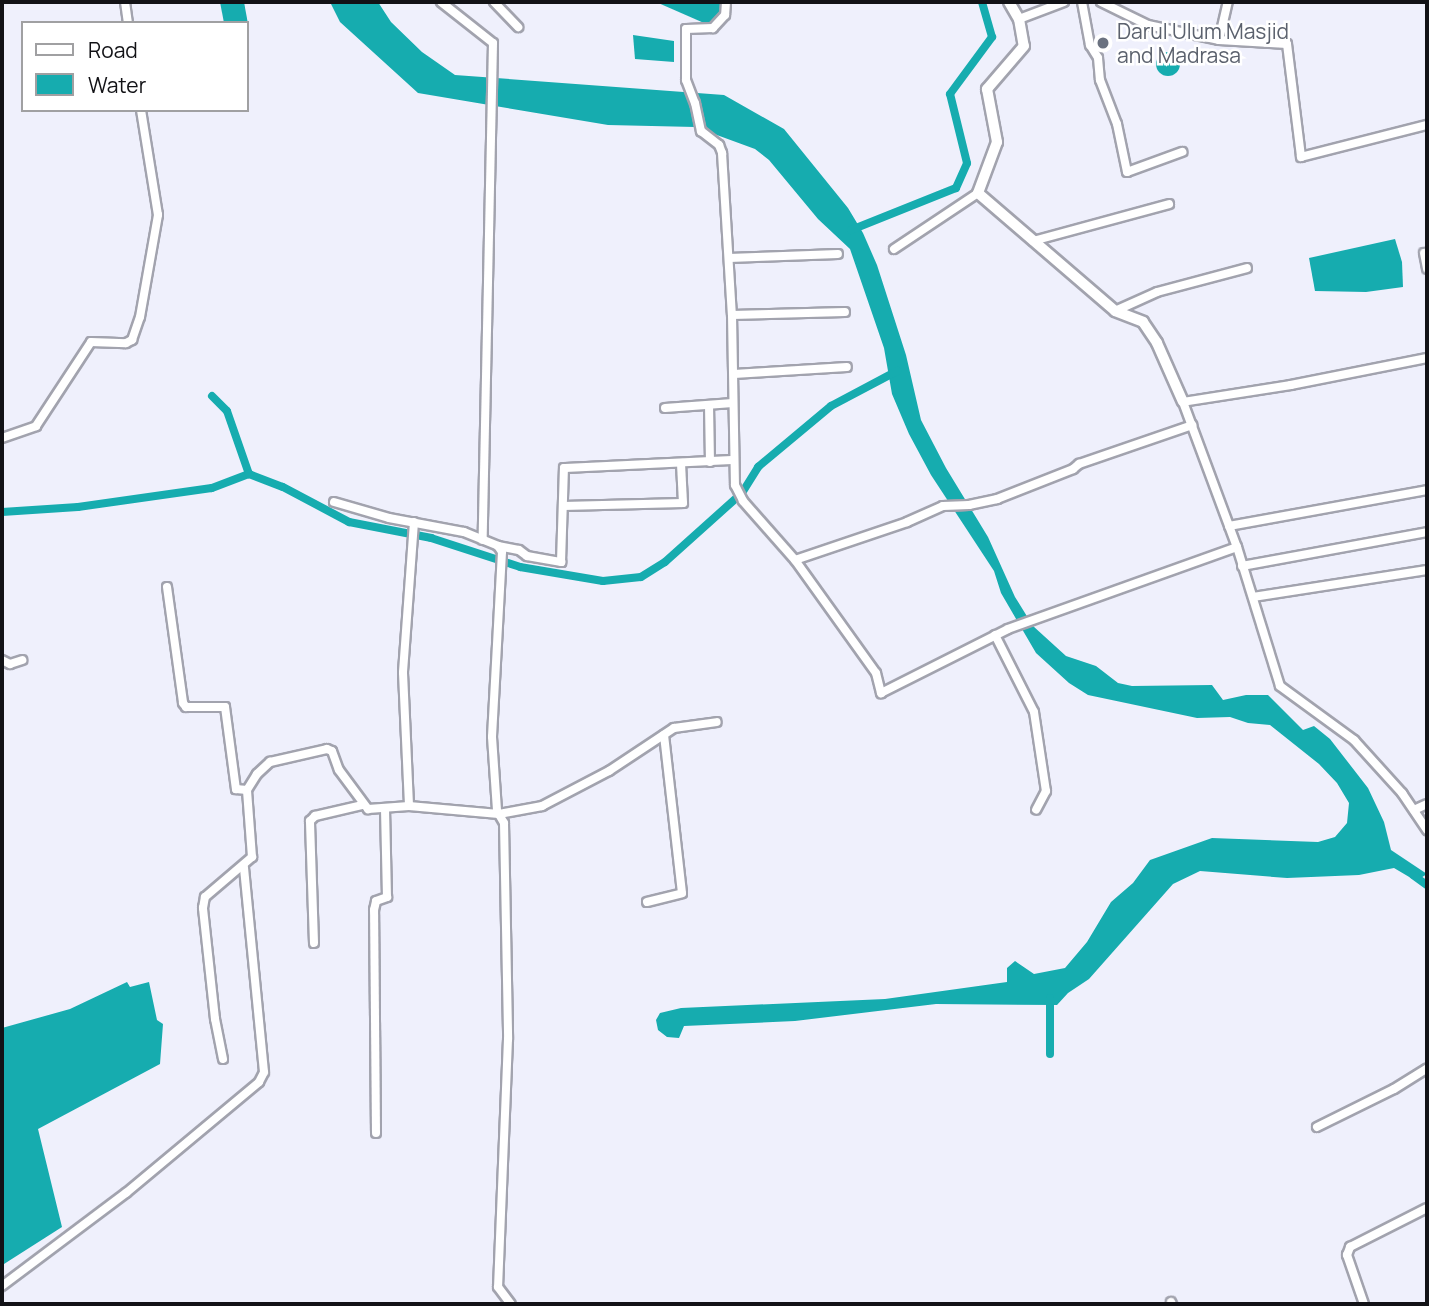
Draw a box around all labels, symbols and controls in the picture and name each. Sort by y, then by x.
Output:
place label: Darul Ulum Masjid and Madrasa [1117,18,1289,68]
legend [21,21,248,112]
marker: Darul Ulum Masjid and Madrasa [1095,35,1111,51]
text: Road [88,36,138,64]
text: Water [88,71,146,99]

